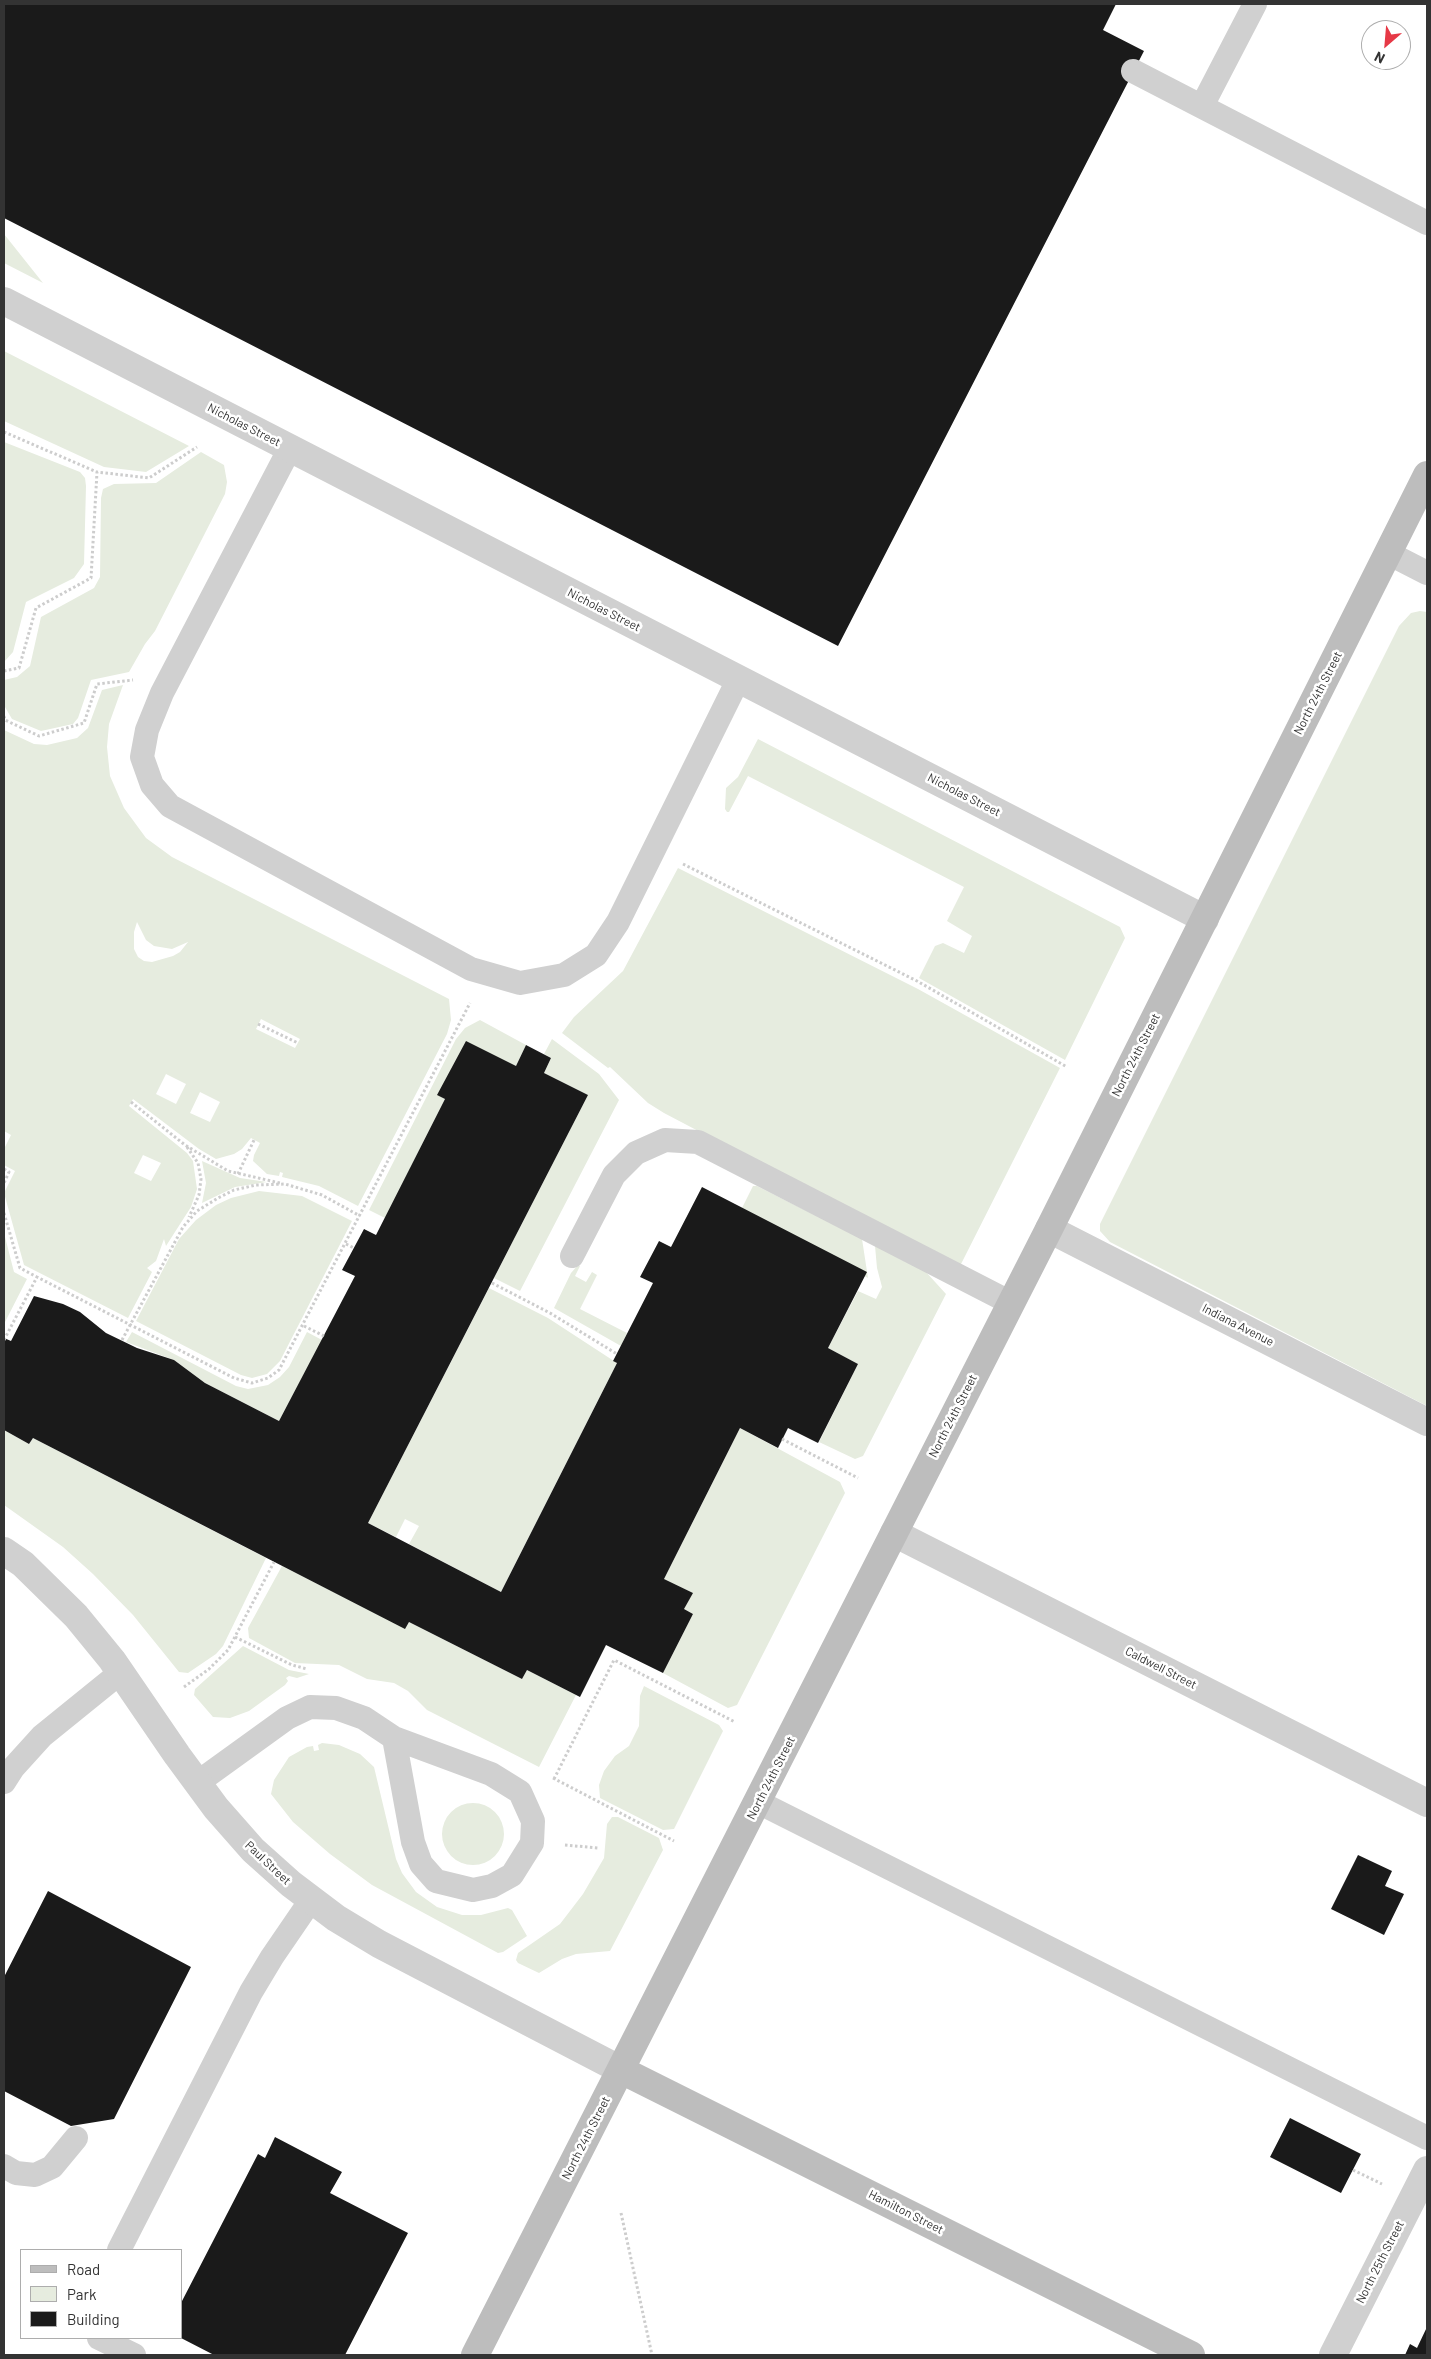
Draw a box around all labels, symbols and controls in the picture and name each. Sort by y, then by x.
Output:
north arrow [1361,20,1411,70]
text: N [1371,48,1387,68]
street label: Nicholas Street [205,400,283,450]
street label: Nicholas Street [565,585,643,635]
street label: North 24th Street [1291,649,1345,737]
street label: Nicholas Street [925,770,1003,820]
street label: North 24th Street [1109,1011,1163,1099]
street label: Indiana Avenue [1200,1301,1276,1349]
street label: North 24th Street [926,1372,980,1460]
street label: Caldwell Street [1123,1644,1199,1692]
street label: North 24th Street [744,1734,798,1822]
street label: Paul Street [242,1838,294,1888]
street label: North 24th Street [559,2094,613,2182]
street label: Hamilton Street [866,2187,946,2237]
street label: North 25th Street [1353,2218,1407,2306]
legend [20,2249,182,2339]
text: Road [67,2260,100,2278]
text: Park [67,2285,96,2303]
text: Building [67,2310,120,2328]

